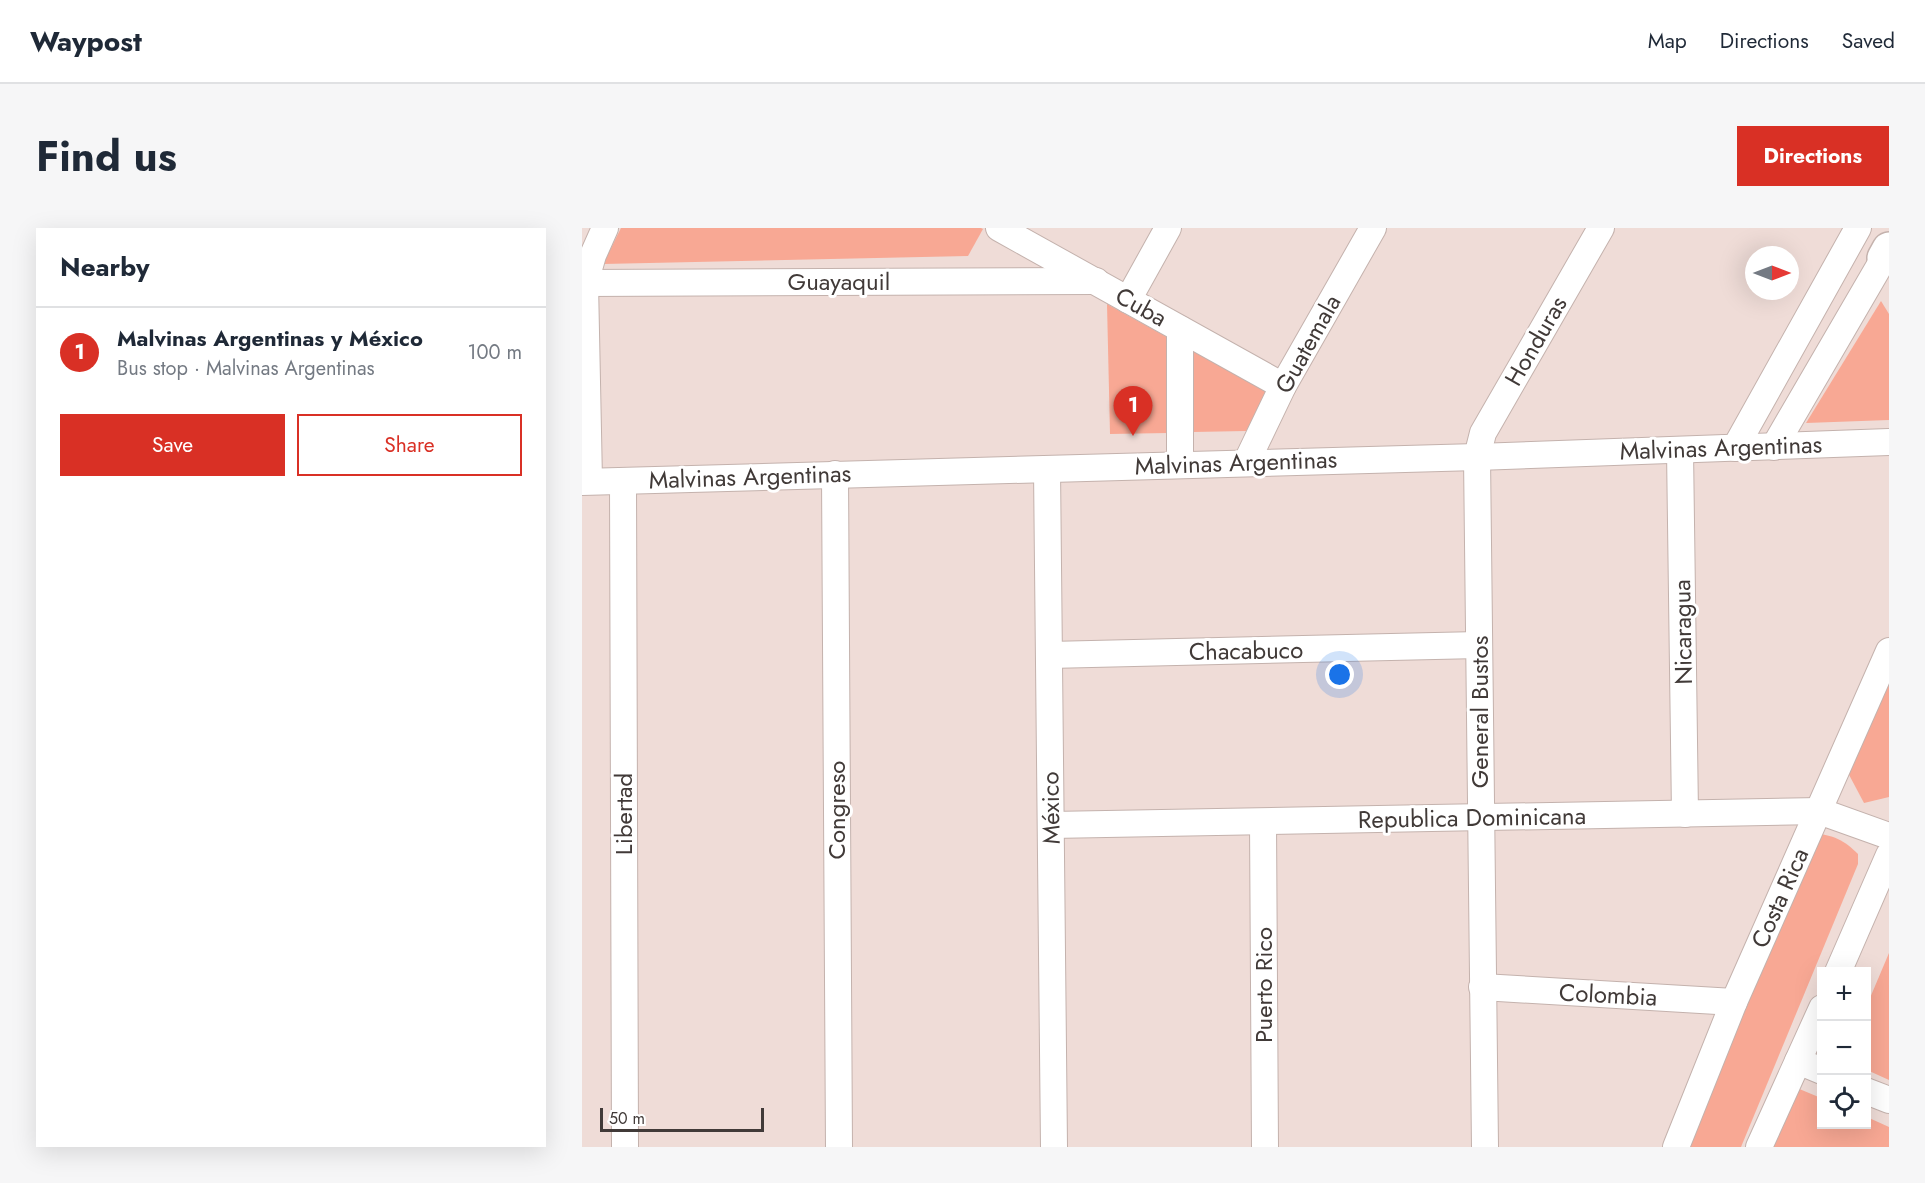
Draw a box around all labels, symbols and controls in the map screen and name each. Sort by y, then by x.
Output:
text: Waypost [30,21,142,62]
text: Map [1648,26,1687,56]
text: Directions [1720,26,1809,56]
text: Saved [1842,26,1895,56]
text: Find us [36,126,177,187]
button: Directions [1737,126,1889,186]
north arrow [1745,246,1799,300]
text: Nearby [60,248,149,286]
street label: Guayaquil [788,264,890,299]
street label: Cuba [1109,278,1173,335]
street label: Guatemala [1266,288,1349,400]
street label: Honduras [1496,289,1575,392]
text: Malvinas Argentinas y México [117,322,423,354]
text: 1 [74,338,85,367]
text: 100 m [467,338,522,367]
text: Bus stop · Malvinas Argentinas [117,354,375,383]
pin: 1 [1114,386,1152,436]
button: Save [60,414,285,476]
button: Share [297,414,522,476]
street label: Malvinas Argentinas [1619,426,1823,469]
street label: Malvinas Argentinas [1134,441,1338,484]
street label: Malvinas Argentinas [648,455,852,498]
street label: Nicaragua [1664,579,1701,685]
street label: Chacabuco [1188,632,1304,669]
street label: General Bustos [1462,636,1497,788]
your location [1325,660,1354,689]
street label: Congreso [819,761,854,859]
street label: México [1032,771,1069,845]
street label: Libertad [606,773,641,855]
street label: Republica Dominicana [1358,798,1586,837]
street label: Costa Rica [1742,842,1817,954]
street label: Puerto Rico [1246,927,1281,1043]
map controls [1817,967,1871,1129]
button: + [1817,967,1871,1021]
street label: Colombia [1558,974,1658,1015]
button: − [1817,1021,1871,1075]
button: locate [1817,1075,1871,1129]
scale bar [600,1105,764,1132]
text: 50 m [609,1107,645,1130]

